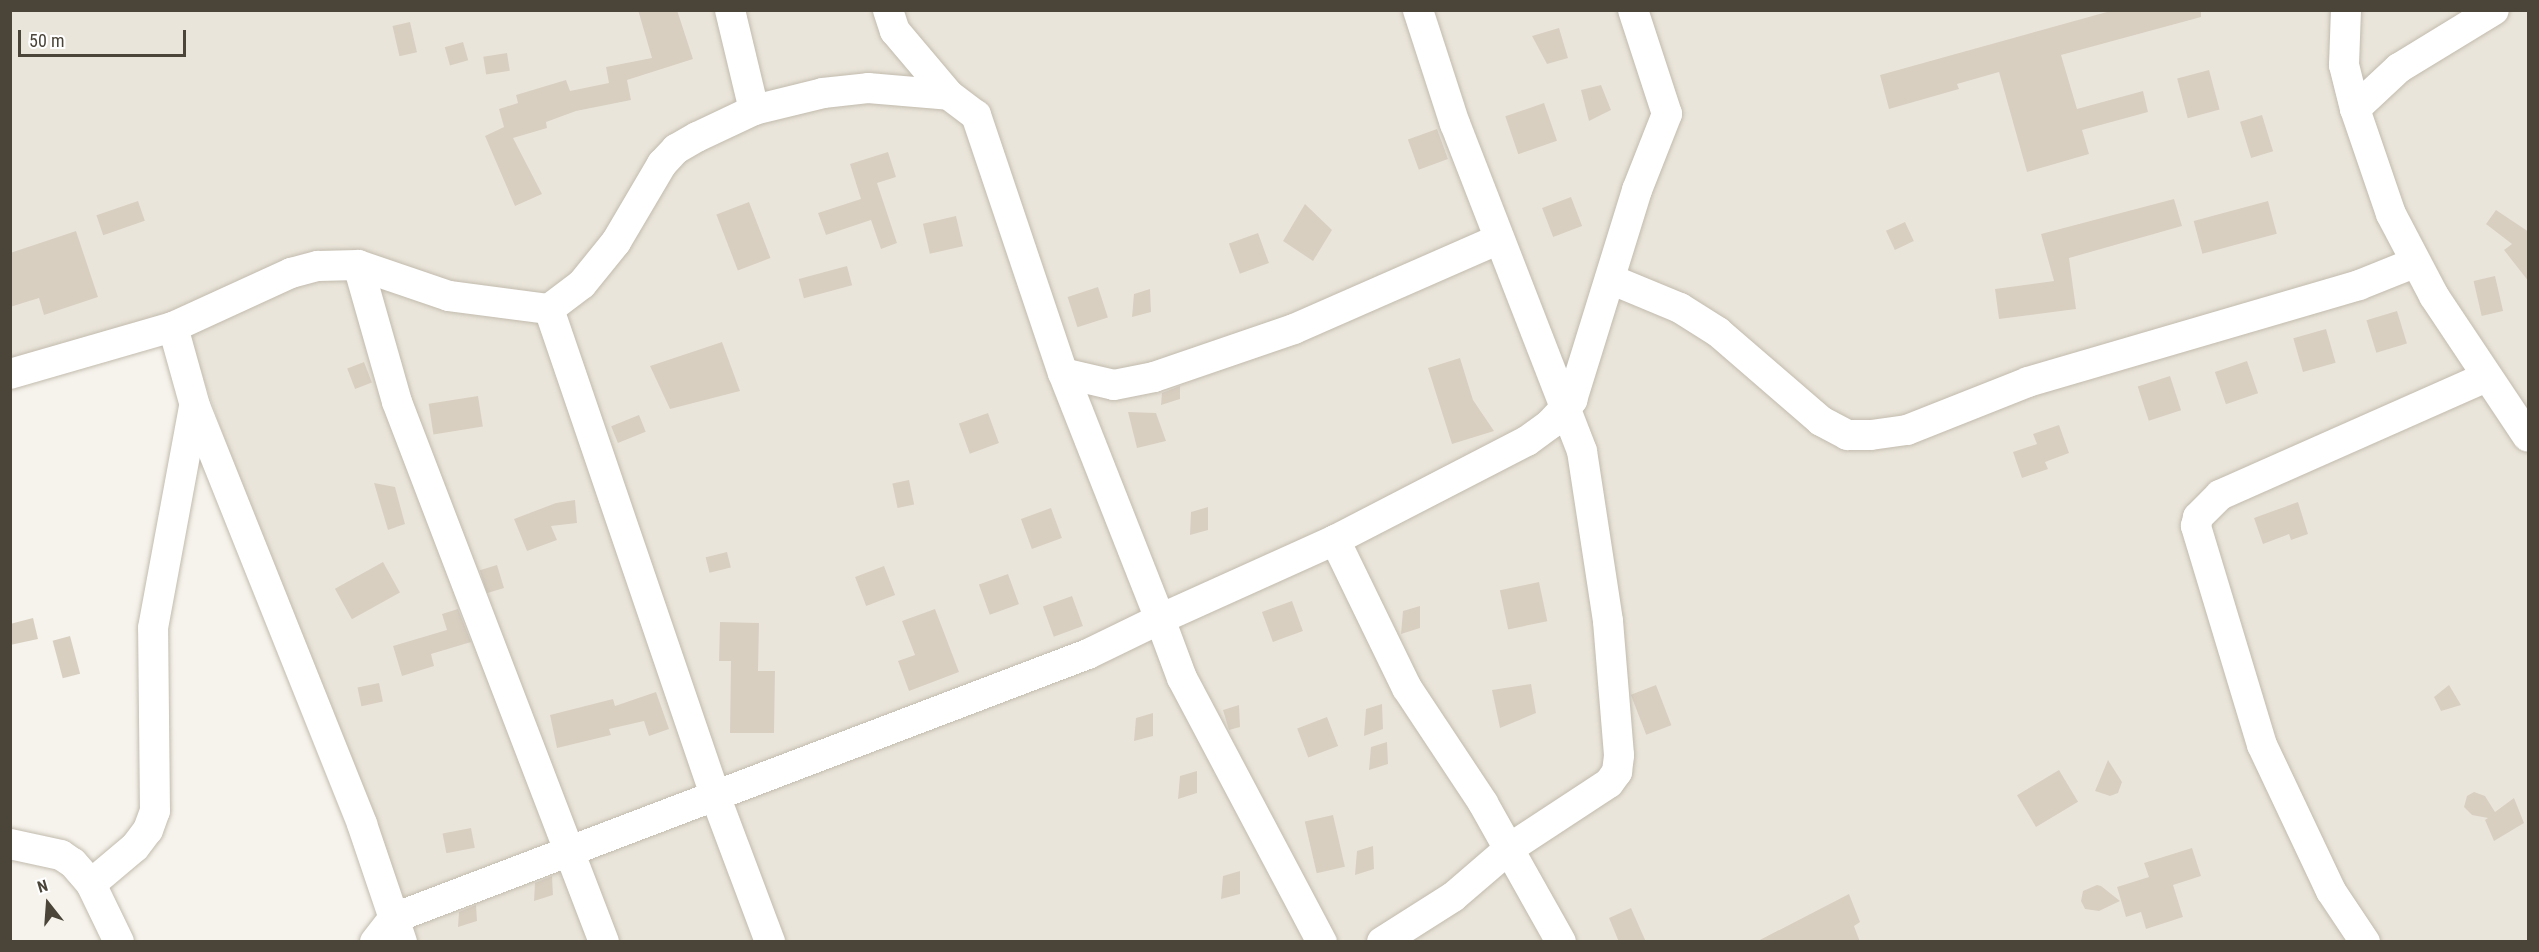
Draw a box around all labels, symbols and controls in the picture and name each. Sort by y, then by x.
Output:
scale bar [21,18,189,56]
text: 50 m [29,30,64,51]
north arrow [18,874,78,934]
text: N [35,876,50,897]

